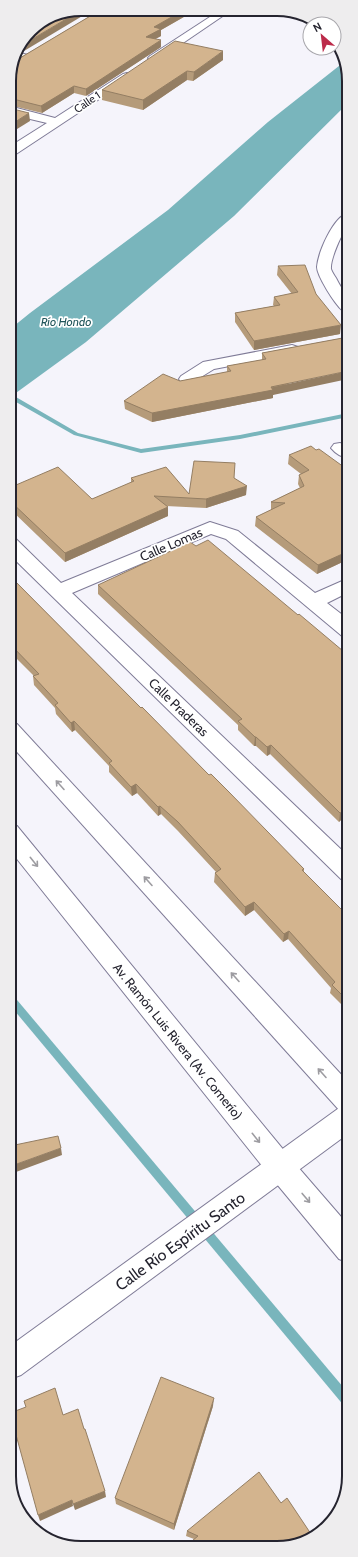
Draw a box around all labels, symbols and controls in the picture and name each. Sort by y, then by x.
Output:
north arrow [302,16,342,56]
text: N [311,19,324,35]
street label: Calle 1 [71,88,103,116]
water label: Río Hondo [41,314,91,329]
street label: Calle Lomas [137,523,205,564]
street label: Calle Praderas [146,675,213,740]
one-way arrow [56,780,65,790]
one-way arrow [29,857,38,867]
one-way arrow [143,876,152,886]
street label: Av. Ramón Luis Rivera (Av. Comerío) [110,959,246,1123]
one-way arrow [230,972,240,982]
one-way arrow [318,1068,327,1079]
one-way arrow [252,1132,261,1143]
street label: Calle Río Espíritu Santo [112,1188,249,1295]
one-way arrow [301,1192,310,1203]

